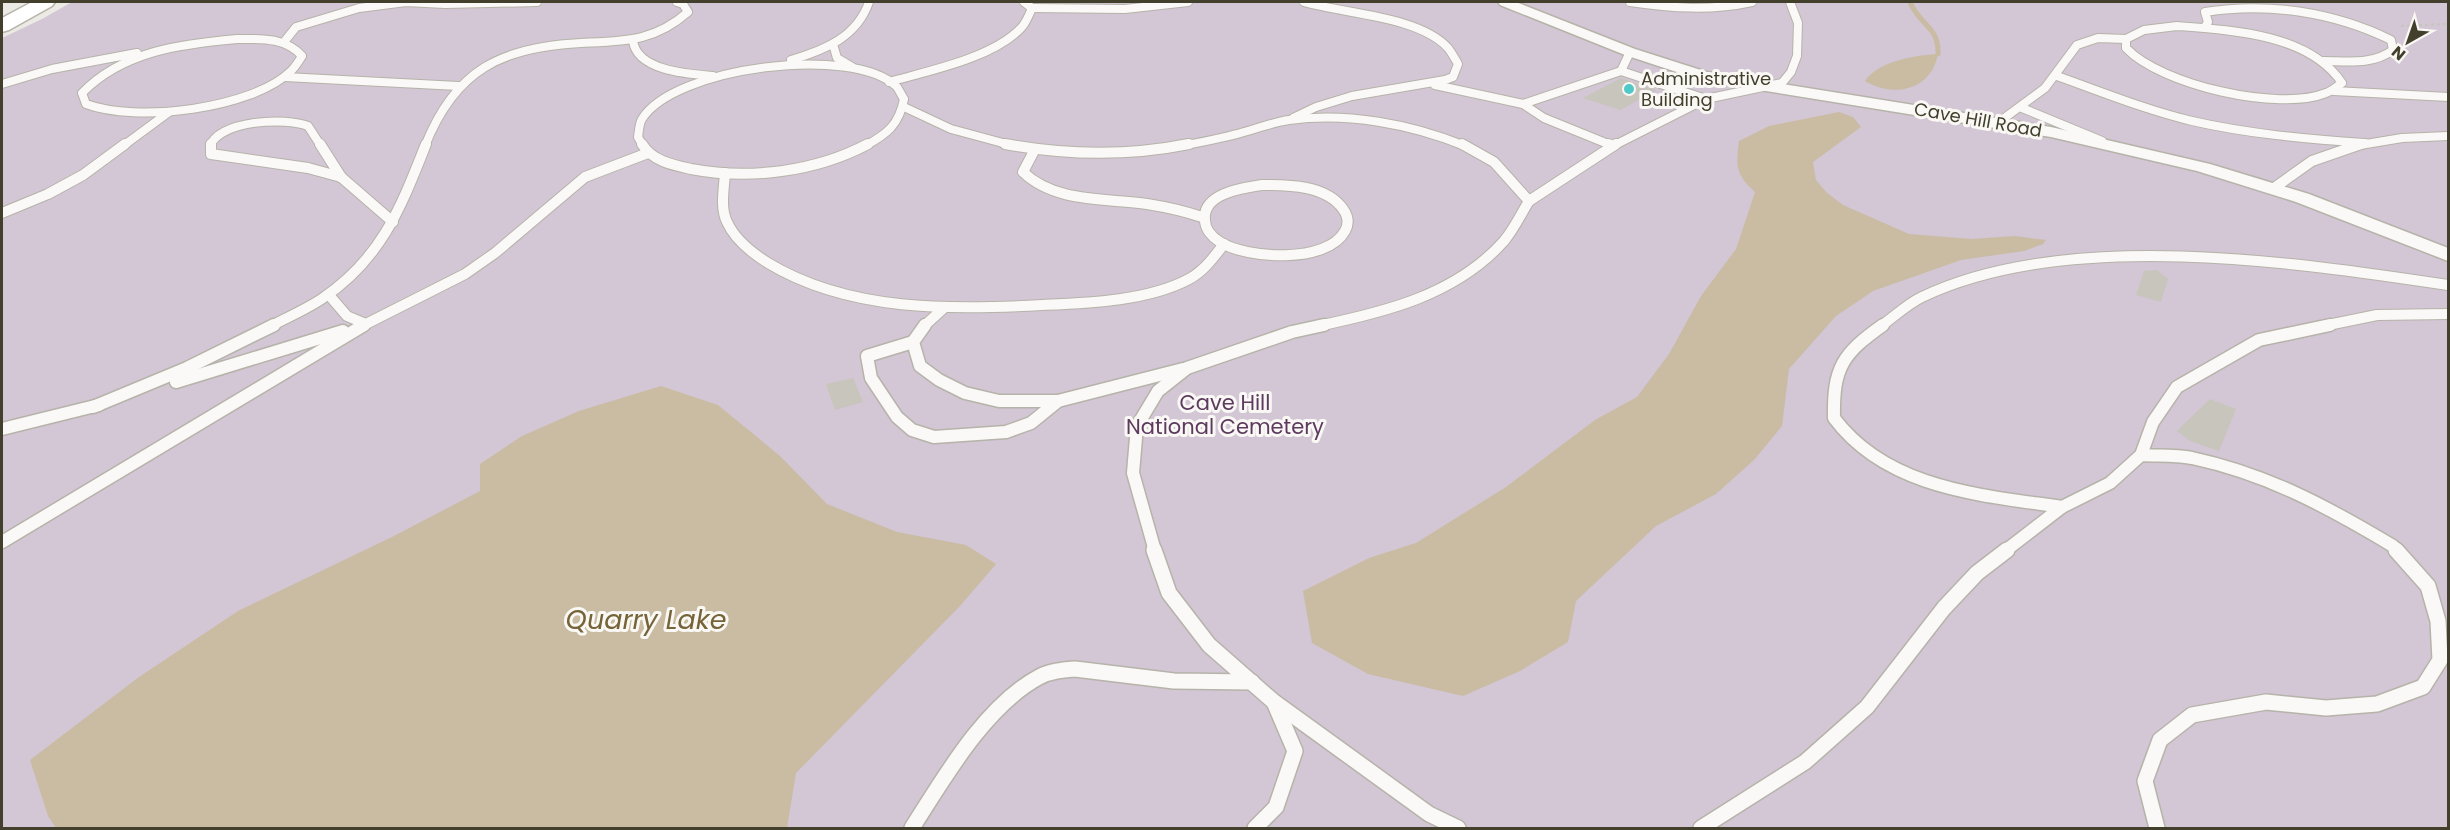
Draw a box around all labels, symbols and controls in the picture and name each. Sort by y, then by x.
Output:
north arrow [2378,12,2438,72]
text: N [2387,40,2411,66]
place label: Administrative Building [1641,66,1771,112]
marker: Administrative Building [1622,82,1636,96]
street label: Cave Hill Road [1912,96,2044,143]
park label: Cave Hill National Cemetery [1126,388,1324,441]
water label: Quarry Lake [566,601,726,638]

